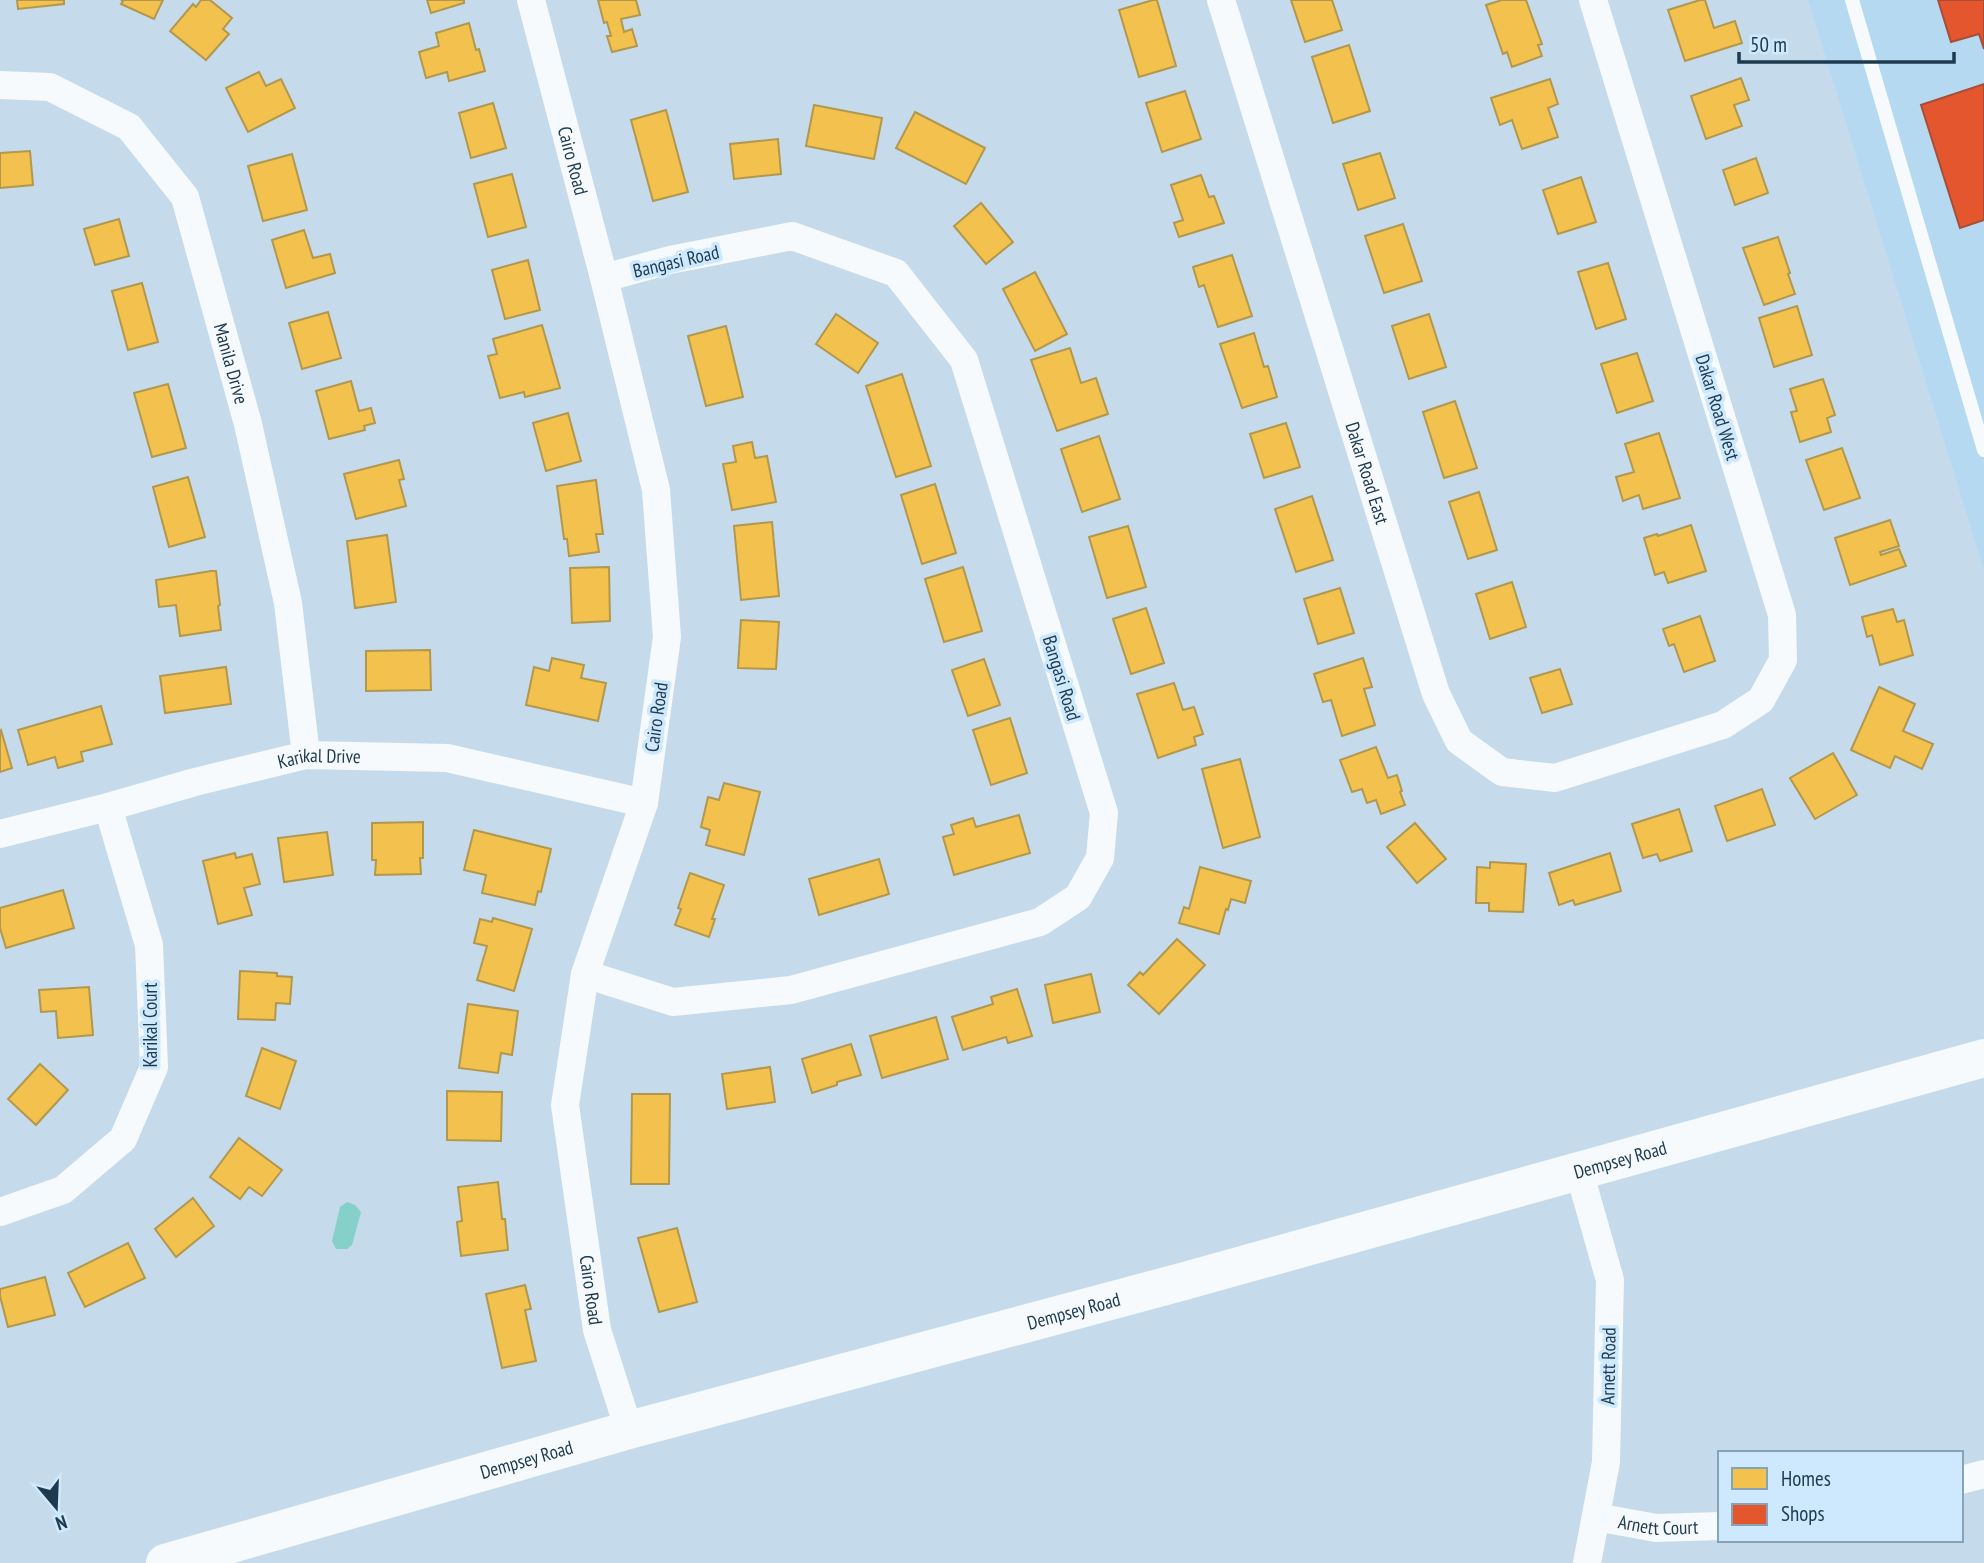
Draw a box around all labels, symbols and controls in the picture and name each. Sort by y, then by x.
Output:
scale bar [1739,21,1954,65]
text: 50 m [1750,31,1787,58]
street label: Cairo Road [553,124,594,198]
street label: Bangasi Road [631,239,721,283]
street label: Manila Drive [209,320,254,407]
street label: Dakar Road West [1691,351,1746,464]
street label: Dakar Road East [1340,419,1395,528]
street label: Bangasi Road [1038,633,1086,723]
street label: Cairo Road [639,681,673,753]
street label: Karikal Drive [275,743,361,774]
street label: Karikal Court [138,982,162,1067]
street label: Dempsey Road [1571,1135,1669,1184]
street label: Cairo Road [574,1254,608,1326]
street label: Dempsey Road [1024,1287,1123,1335]
street label: Arnett Road [1595,1327,1621,1405]
street label: Dempsey Road [477,1435,576,1484]
legend [1718,1451,1963,1542]
text: Homes [1781,1465,1831,1492]
north arrow [21,1472,91,1542]
text: Shops [1781,1500,1825,1527]
street label: Arnett Court [1616,1509,1699,1540]
text: N [53,1510,70,1536]

